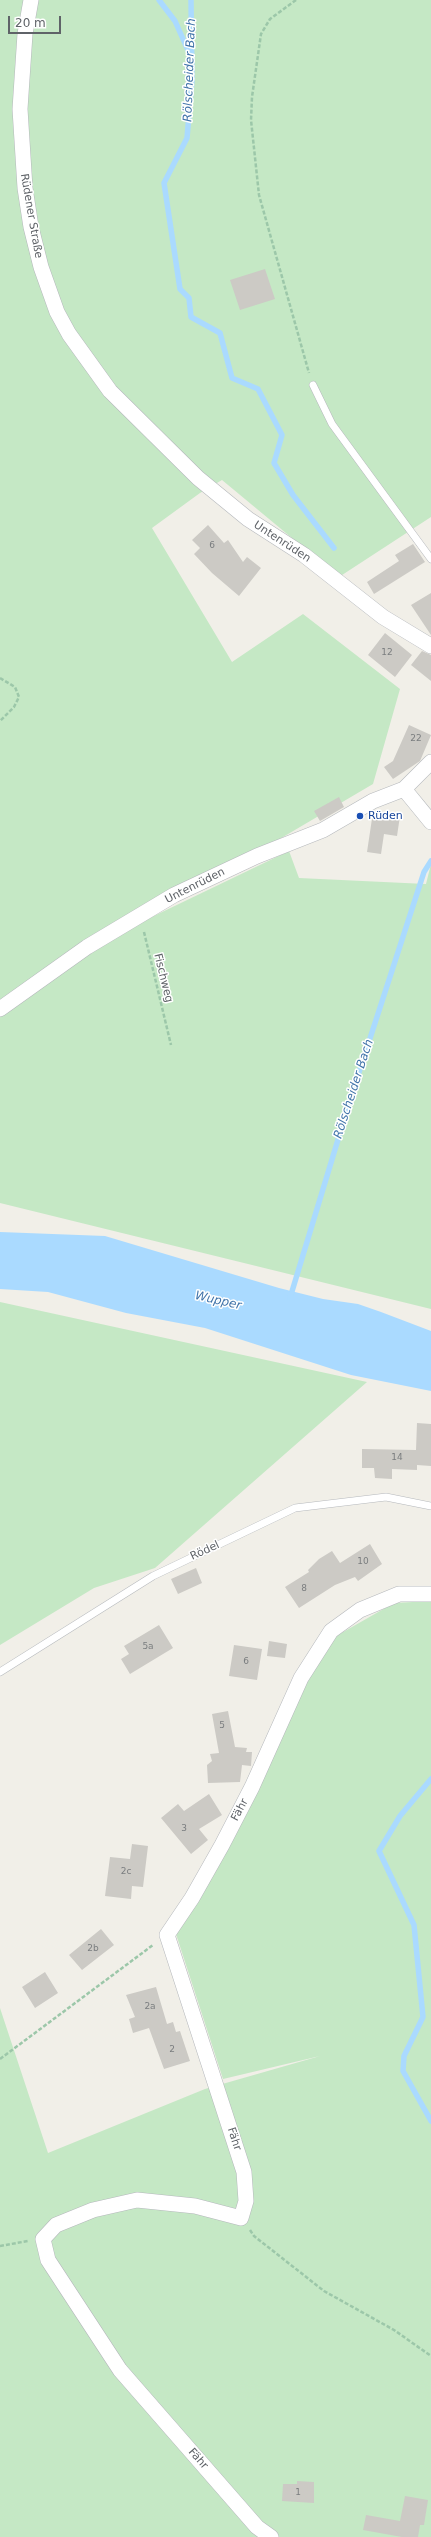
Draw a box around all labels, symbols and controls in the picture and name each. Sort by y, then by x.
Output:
scale bar [10,8,63,34]
text: 20 m [15,16,46,30]
water label: Rölscheider Bach [181,18,199,122]
street label: Rüdener Straße [17,173,45,259]
street label: Untenrüden [251,519,313,565]
house number: 6 [209,541,215,551]
house number: 12 [381,648,393,658]
house number: 22 [410,734,422,744]
place label: Rüden [368,809,403,823]
marker: Rüden [355,811,365,821]
street label: Untenrüden [163,865,227,907]
street label: Fischweg [151,952,175,1004]
water label: Rölscheider Bach [331,1037,377,1141]
water label: Wupper [193,1289,243,1313]
house number: 14 [391,1453,403,1463]
street label: Rödel [188,1539,222,1563]
house number: 10 [357,1557,369,1567]
house number: 8 [301,1584,307,1594]
house number: 5a [142,1642,154,1652]
house number: 6 [243,1657,249,1667]
house number: 5 [219,1721,225,1731]
street label: Fähr [229,1797,251,1823]
house number: 3 [181,1824,187,1834]
house number: 2c [121,1867,131,1877]
house number: 2b [87,1944,99,1954]
house number: 2a [144,2002,156,2012]
house number: 2 [169,2045,175,2055]
street label: Fähr [224,2126,244,2152]
street label: Fähr [185,2446,211,2472]
house number: 1 [295,2488,301,2498]

